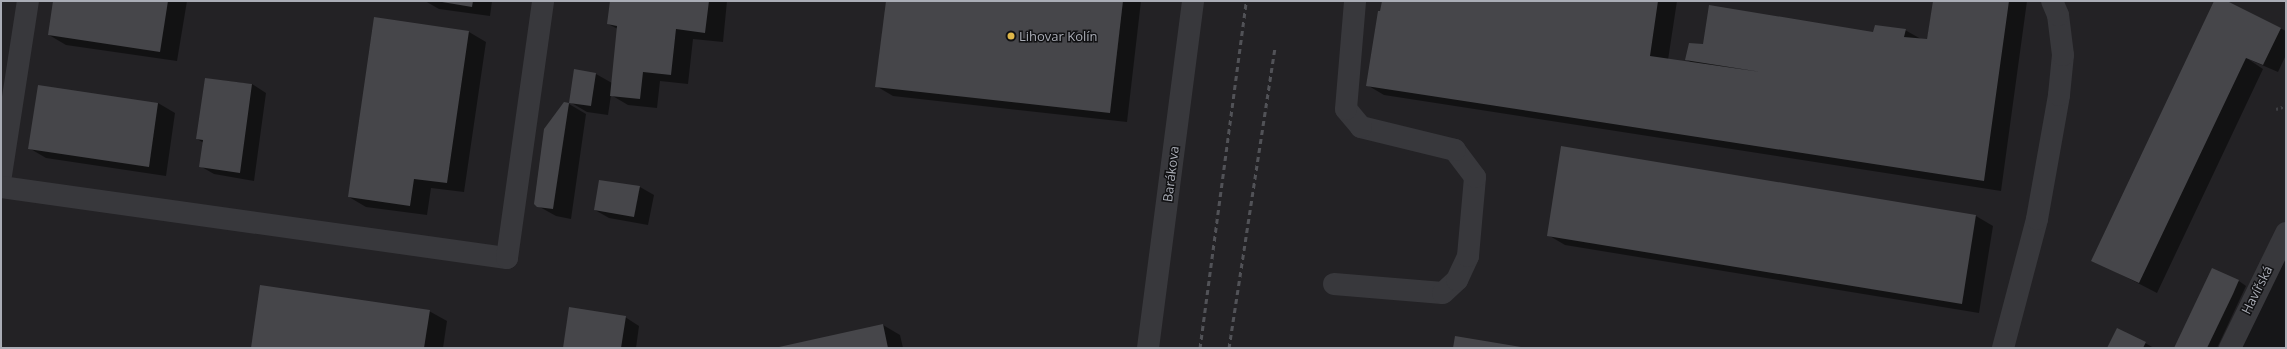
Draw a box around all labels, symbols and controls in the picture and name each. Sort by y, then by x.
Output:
place label: Lihovar Kolín [1019,28,1098,44]
marker: Lihovar Kolín [1006,31,1016,41]
street label: Barákova [1160,145,1182,203]
street label: Havířská [2238,263,2276,317]

